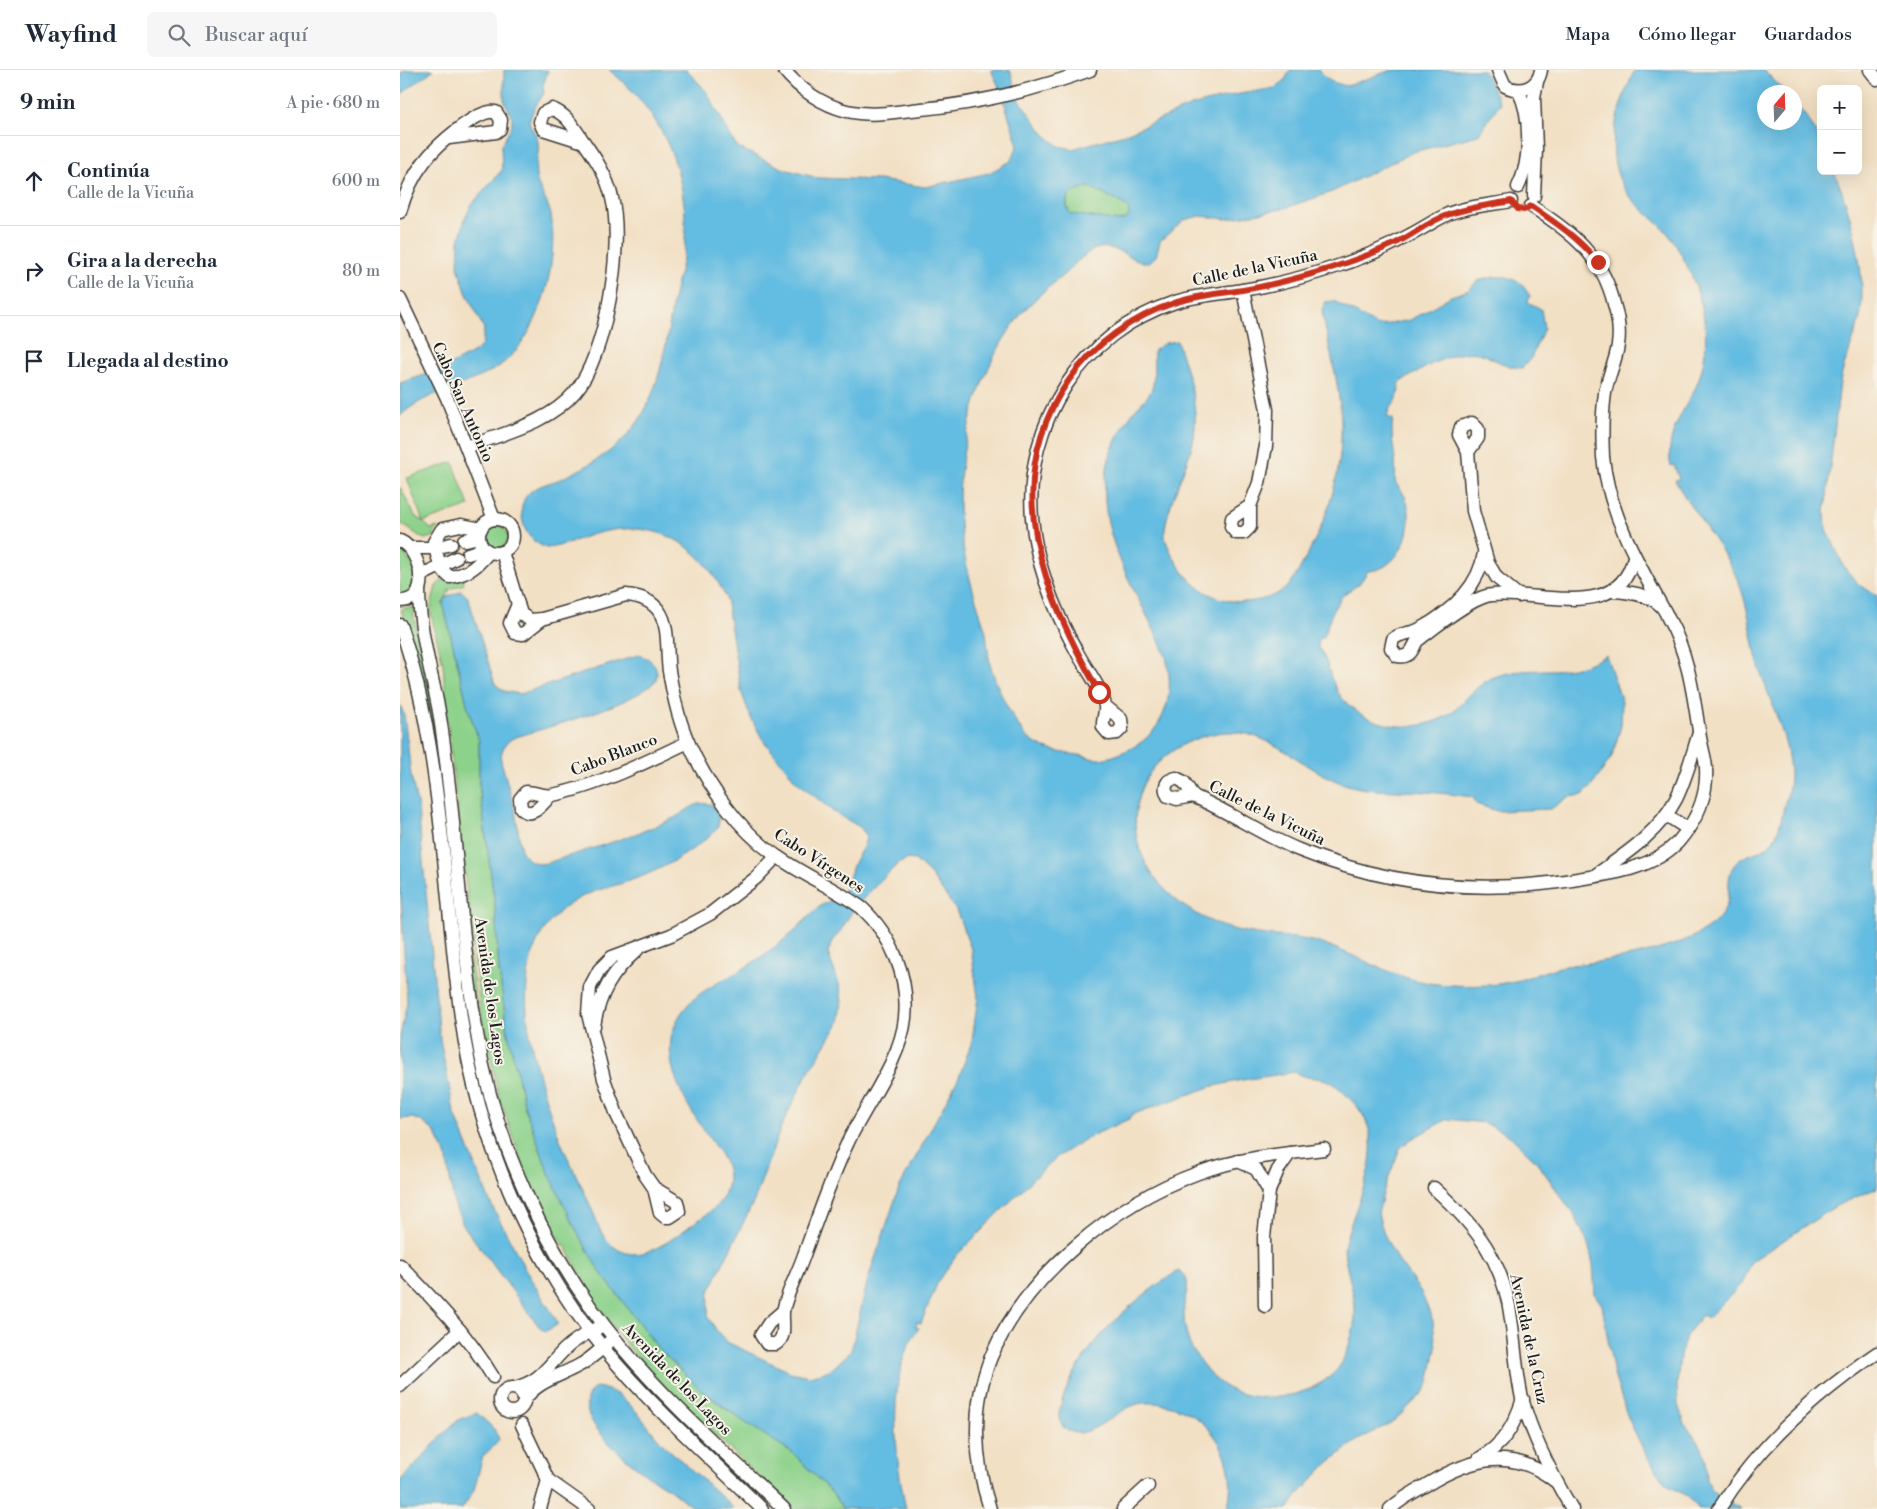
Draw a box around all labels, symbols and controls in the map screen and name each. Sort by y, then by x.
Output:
search box [147,12,497,57]
text: Wayfind [25,20,117,50]
icon: search [165,21,193,49]
text: Buscar aquí [205,23,307,47]
text: Mapa [1566,23,1610,46]
text: Cómo llegar [1638,23,1736,46]
text: Guardados [1764,23,1852,46]
north arrow [1757,85,1802,130]
map controls [1817,85,1862,175]
button: + [1817,85,1862,130]
text: 9 min [20,90,75,116]
text: A pie · 680 m [286,93,380,113]
button: − [1817,130,1862,175]
text: Continúa [67,159,150,183]
icon: ahead [20,167,48,195]
text: 600 m [332,171,380,191]
text: Calle de la Vicuña [67,183,194,203]
street label: Calle de la Vicuña [1191,245,1320,291]
text: Gira a la derecha [67,249,217,273]
route end [1587,251,1610,274]
icon: right [20,257,48,285]
text: 80 m [342,261,380,281]
text: Calle de la Vicuña [67,273,194,293]
street label: Cabo San Antonio [428,339,498,465]
icon: arrive [20,347,48,375]
text: Llegada al destino [67,349,229,373]
route start [1088,681,1111,704]
street label: Cabo Blanco [568,729,660,781]
street label: Calle de la Vicuña [1205,776,1329,850]
street label: Cabo Vírgenes [770,824,868,898]
street label: Avenida de los Lagos [470,915,510,1066]
street label: Avenida de la Cruz [1505,1271,1553,1406]
street label: Avenida de los Lagos [617,1318,736,1439]

